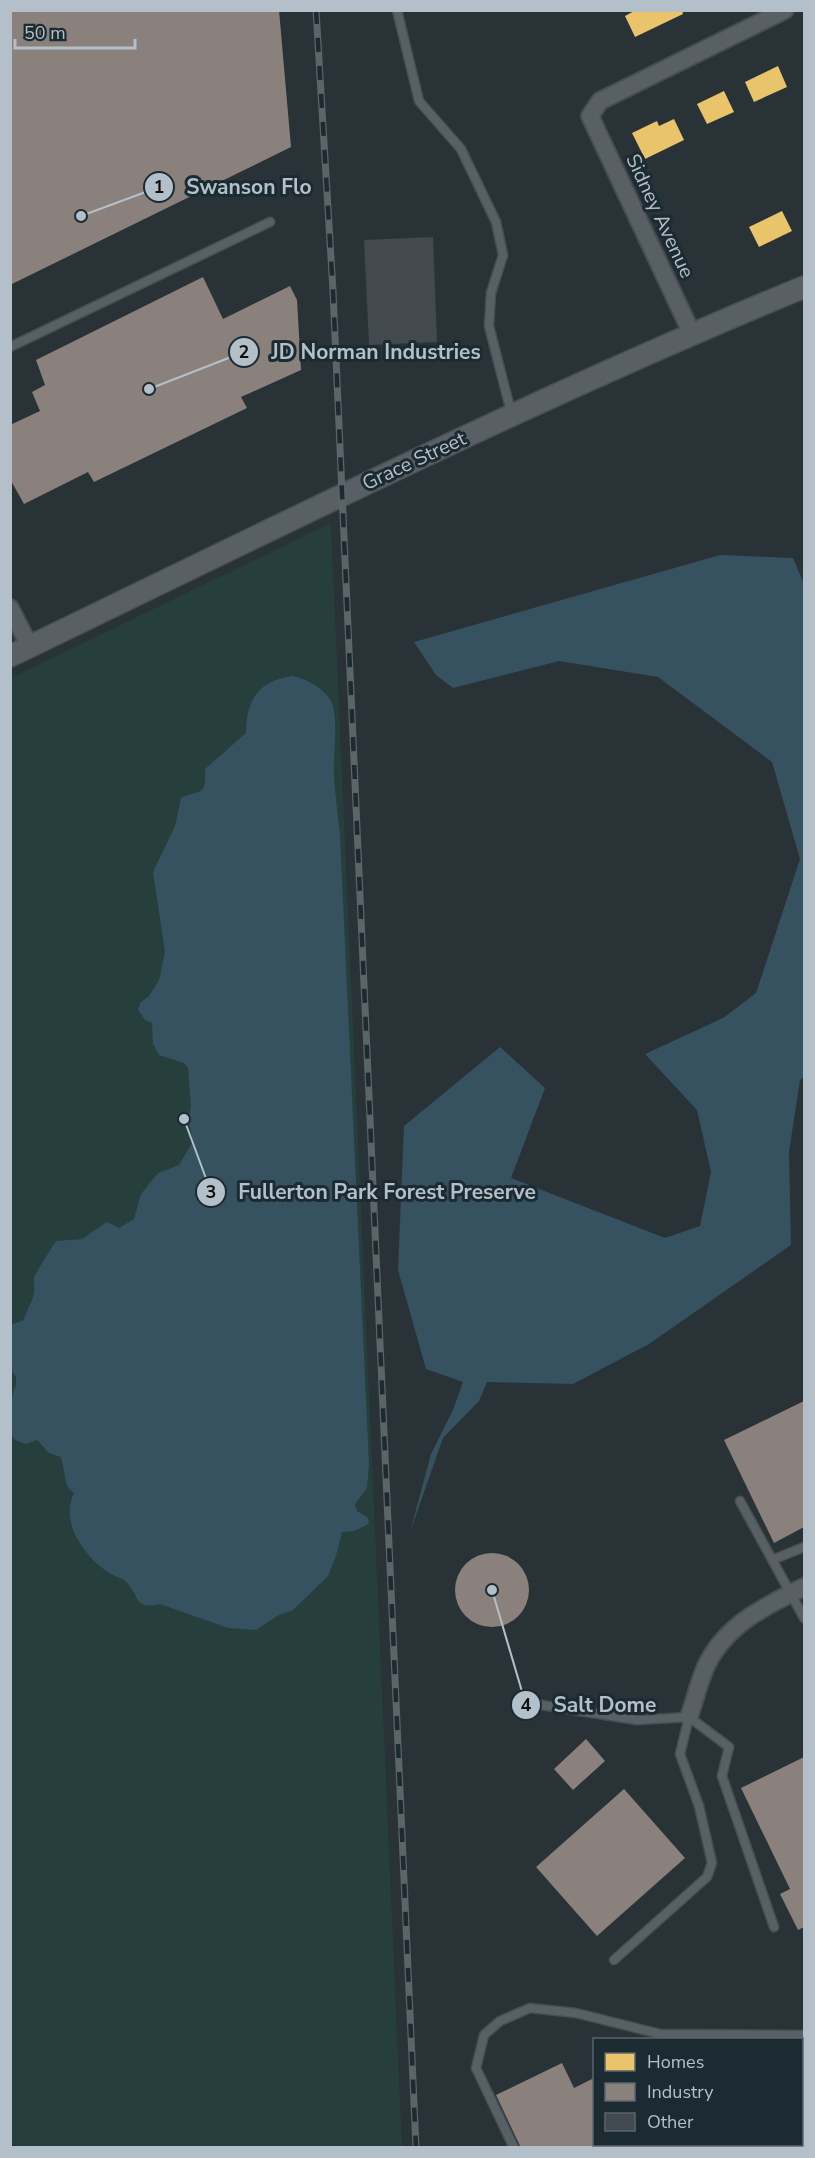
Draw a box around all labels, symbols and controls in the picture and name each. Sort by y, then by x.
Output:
scale bar [15,12,135,50]
text: 50 m [24,21,66,45]
street label: Sidney Avenue [619,150,701,282]
callout: Swanson Flo [144,167,324,206]
text: Swanson Flo [186,173,312,201]
text: 1 [154,175,164,199]
callout: JD Norman Industries [229,333,493,372]
text: JD Norman Industries [270,338,481,366]
text: 2 [239,340,249,364]
street label: Grace Street [358,425,471,497]
callout: Fullerton Park Forest Preserve [196,1172,548,1211]
text: Fullerton Park Forest Preserve [238,1178,536,1206]
text: 3 [206,1180,216,1204]
callout: Salt Dome [511,1685,668,1724]
text: Salt Dome [554,1691,656,1719]
text: 4 [521,1693,532,1717]
legend [593,2038,803,2146]
text: Homes [647,2050,704,2074]
text: Industry [647,2080,714,2104]
text: Other [647,2110,694,2134]

